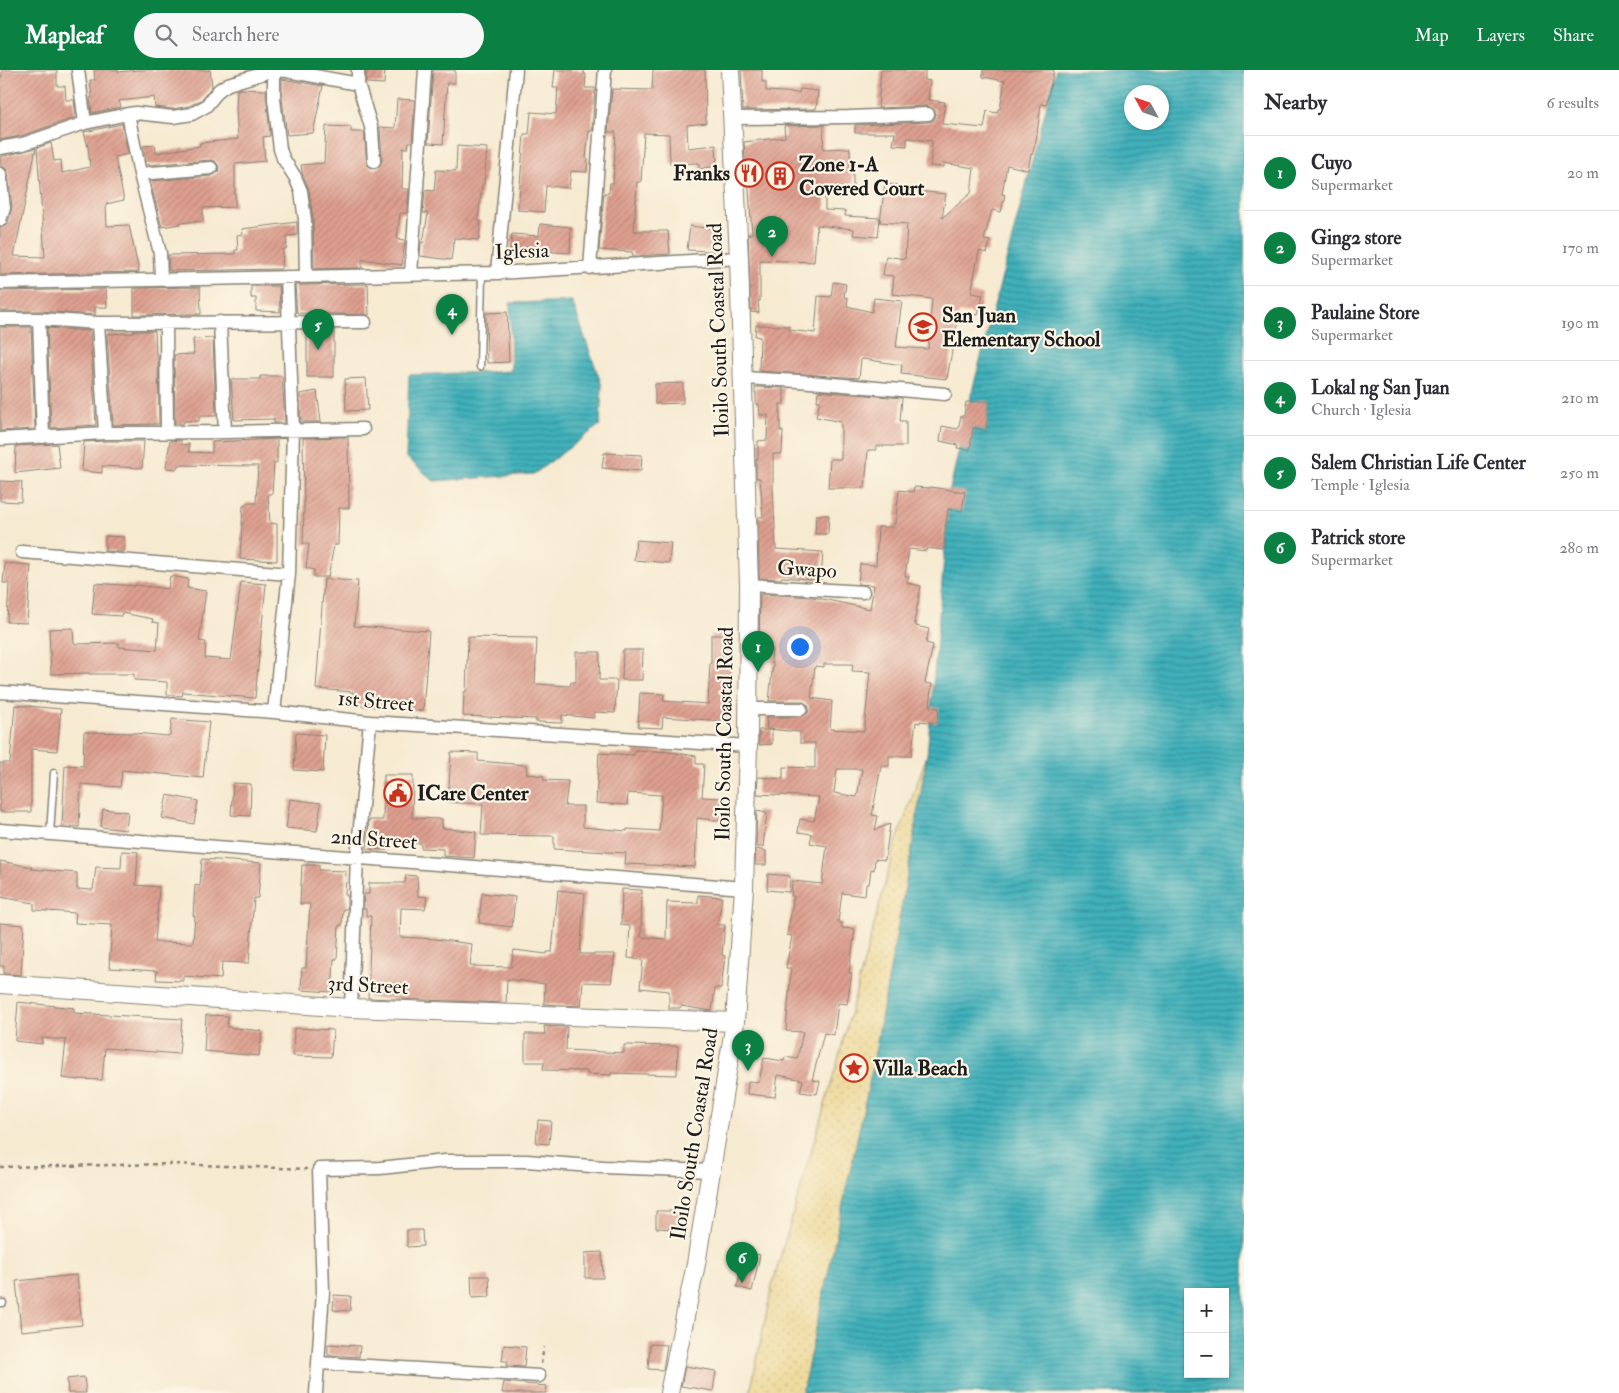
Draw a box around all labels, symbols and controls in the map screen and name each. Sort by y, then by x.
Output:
search box [134,13,484,58]
text: Mapleaf [25,20,104,51]
icon: search [152,21,180,49]
text: Search here [192,23,279,47]
text: Map [1415,24,1449,47]
text: Layers [1477,24,1525,47]
text: Share [1553,24,1594,47]
north arrow [1124,85,1169,130]
text: Nearby [1264,89,1327,116]
text: 6 results [1547,93,1599,113]
place label: Zone 1-A Covered Court [799,151,924,202]
text: Cuyo [1311,151,1352,175]
restaurant icon: Franks [734,158,764,188]
place label: Franks [673,160,730,187]
building icon: Zone 1-A Covered Court [765,161,795,191]
text: 1 [1277,163,1283,183]
text: 20 m [1567,163,1599,183]
text: Supermarket [1311,175,1393,195]
pin: 2 [756,216,788,257]
street label: Iloilo South Coastal Road [701,222,736,438]
text: Ging2 store [1311,226,1402,250]
street label: Iglesia [494,237,550,266]
text: 2 [1276,238,1284,258]
text: 170 m [1562,238,1599,258]
text: Supermarket [1311,250,1393,270]
pin: 4 [436,294,468,335]
text: Paulaine Store [1311,301,1420,325]
place label: San Juan Elementary School [942,302,1101,353]
pin: 5 [302,309,334,350]
school or university icon: San Juan Elementary School [908,312,938,342]
text: 3 [1277,313,1283,333]
text: 190 m [1561,313,1599,333]
text: Supermarket [1311,325,1393,345]
text: Lokal ng San Juan [1311,376,1450,400]
text: 4 [1276,388,1284,408]
text: 210 m [1561,388,1599,408]
text: Church · Iglesia [1311,400,1411,420]
text: Salem Christian Life Center [1311,451,1526,475]
text: 5 [1276,463,1284,483]
text: 250 m [1560,463,1599,483]
text: Temple · Iglesia [1311,475,1410,495]
text: Patrick store [1311,526,1405,550]
text: 6 [1276,538,1284,558]
text: 280 m [1559,538,1599,558]
text: Supermarket [1311,550,1393,570]
street label: Gwapo [776,554,838,585]
street label: Iloilo South Coastal Road [709,626,740,841]
pin: 1 [742,631,774,672]
your location [787,634,813,660]
street label: 1st Street [337,685,415,718]
public building icon: ICare Center [383,778,413,808]
place label: ICare Center [417,780,530,807]
street label: 2nd Street [330,823,418,856]
street label: 3rd Street [327,970,409,1001]
street label: Iloilo South Coastal Road [664,1025,725,1242]
pin: 3 [732,1030,764,1071]
place icon: Villa Beach [839,1053,869,1083]
place label: Villa Beach [872,1055,968,1082]
pin: 6 [726,1242,758,1283]
map controls [1184,1288,1229,1378]
button: + [1184,1288,1229,1333]
button: − [1184,1333,1229,1378]

